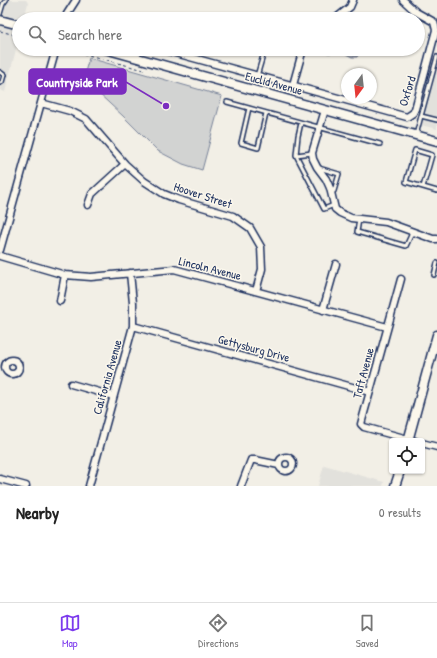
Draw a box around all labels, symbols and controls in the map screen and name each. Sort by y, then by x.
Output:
search box [12,12,425,56]
icon: search [26,23,48,45]
text: Search here [58,24,122,45]
street label: Euclid Avenue [244,67,305,99]
north arrow [341,68,377,104]
callout: Countryside Park [29,69,126,94]
text: Countryside Park [36,73,118,92]
street label: Oxford [394,74,420,108]
street label: Hoover Street [172,178,235,213]
street label: Lincoln Avenue [177,252,243,284]
street label: Gettysburg Drive [216,330,292,366]
street label: California Avenue [88,337,126,416]
street label: Taft Avenue [348,345,378,400]
map controls [389,438,425,474]
button: locate [389,438,425,474]
text: Nearby [16,501,59,524]
text: 0 results [379,503,421,521]
tab: Map [59,612,81,650]
tab: Directions [198,612,239,650]
tab: Saved [356,612,378,650]

